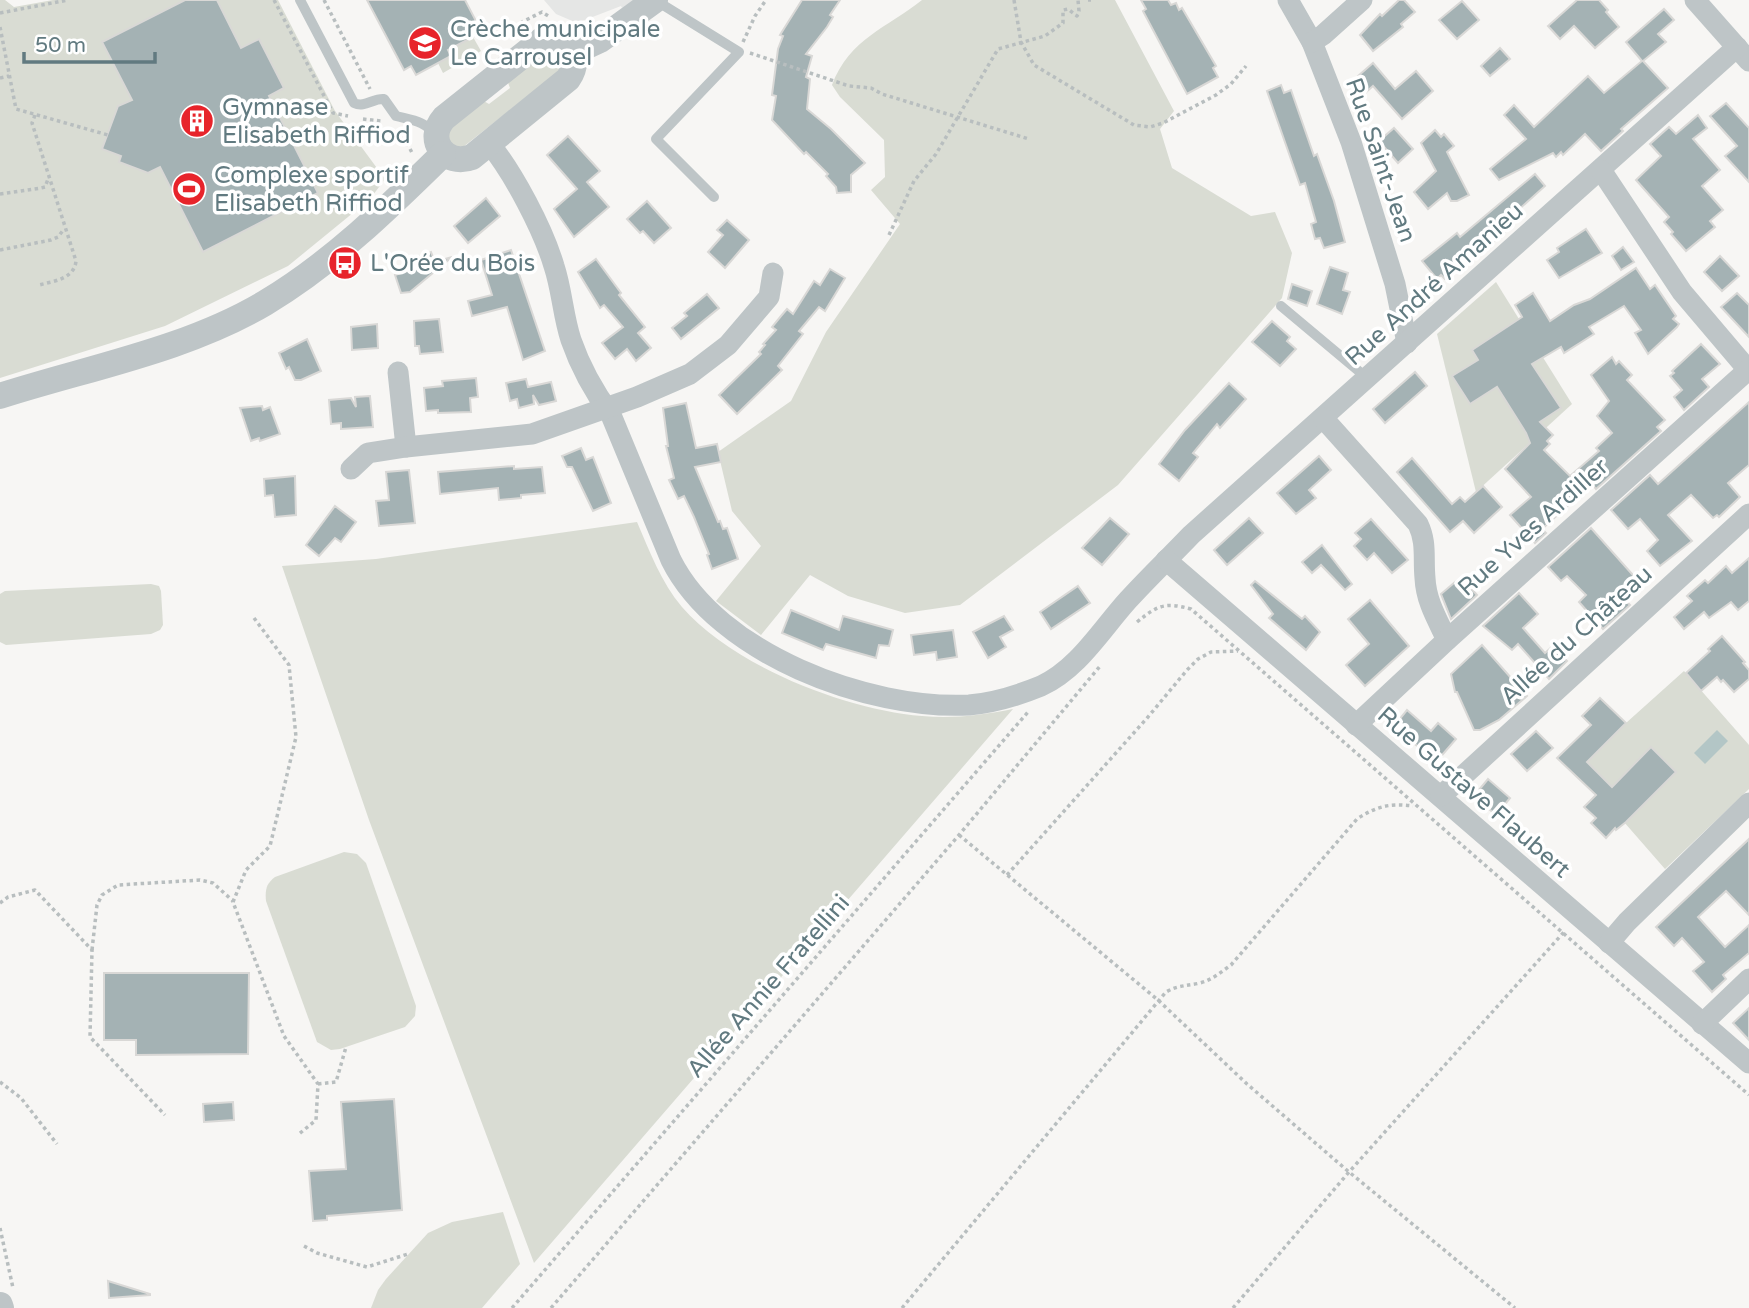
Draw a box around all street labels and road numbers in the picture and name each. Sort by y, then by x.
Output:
street label: Rue Saint-Jean [1339,74,1422,246]
street label: Rue André Amanieu [1339,197,1529,372]
street label: Rue Yves Ardiller [1452,452,1615,603]
street label: Allée du Château [1494,560,1658,711]
street label: Rue Gustave Flaubert [1371,701,1576,884]
street label: Allée Annie Fratellini [681,889,856,1084]

